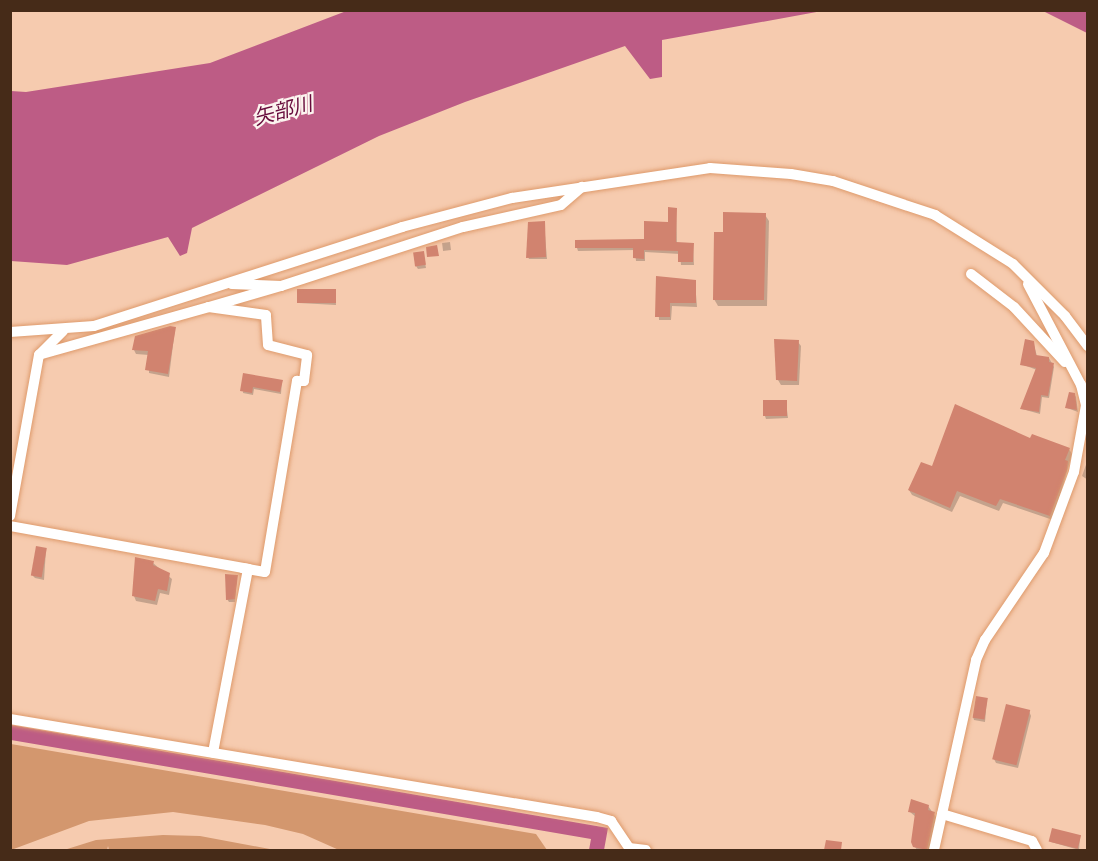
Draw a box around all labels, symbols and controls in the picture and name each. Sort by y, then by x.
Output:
water label: 矢部川 [251,92,315,130]

